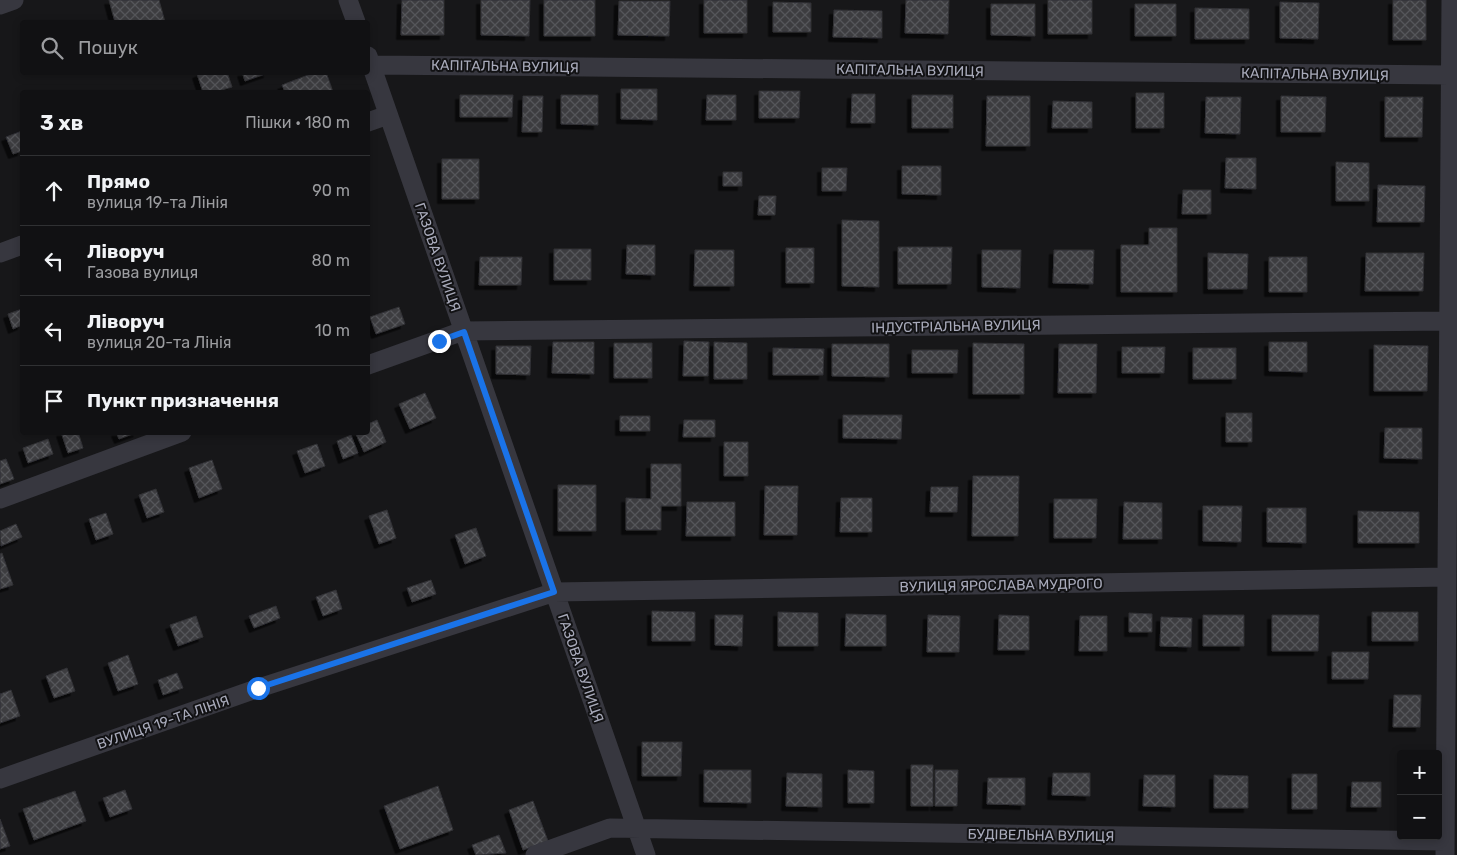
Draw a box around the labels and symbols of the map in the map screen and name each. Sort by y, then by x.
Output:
street label: КАПІТАЛЬНА ВУЛИЦЯ [431,57,579,76]
street label: КАПІТАЛЬНА ВУЛИЦЯ [836,61,984,80]
street label: КАПІТАЛЬНА ВУЛИЦЯ [1241,65,1389,84]
street label: ГАЗОВА ВУЛИЦЯ [411,201,464,314]
street label: ІНДУСТРІАЛЬНА ВУЛИЦЯ [871,317,1041,336]
route end [428,330,451,353]
street label: ВУЛИЦЯ ЯРОСЛАВА МУДРОГО [899,575,1103,596]
street label: ГАЗОВА ВУЛИЦЯ [554,612,607,725]
route start [247,677,270,700]
street label: ВУЛИЦЯ 19-ТА ЛІНІЯ [95,692,232,753]
street label: БУДІВЕЛЬНА ВУЛИЦЯ [967,826,1115,845]

